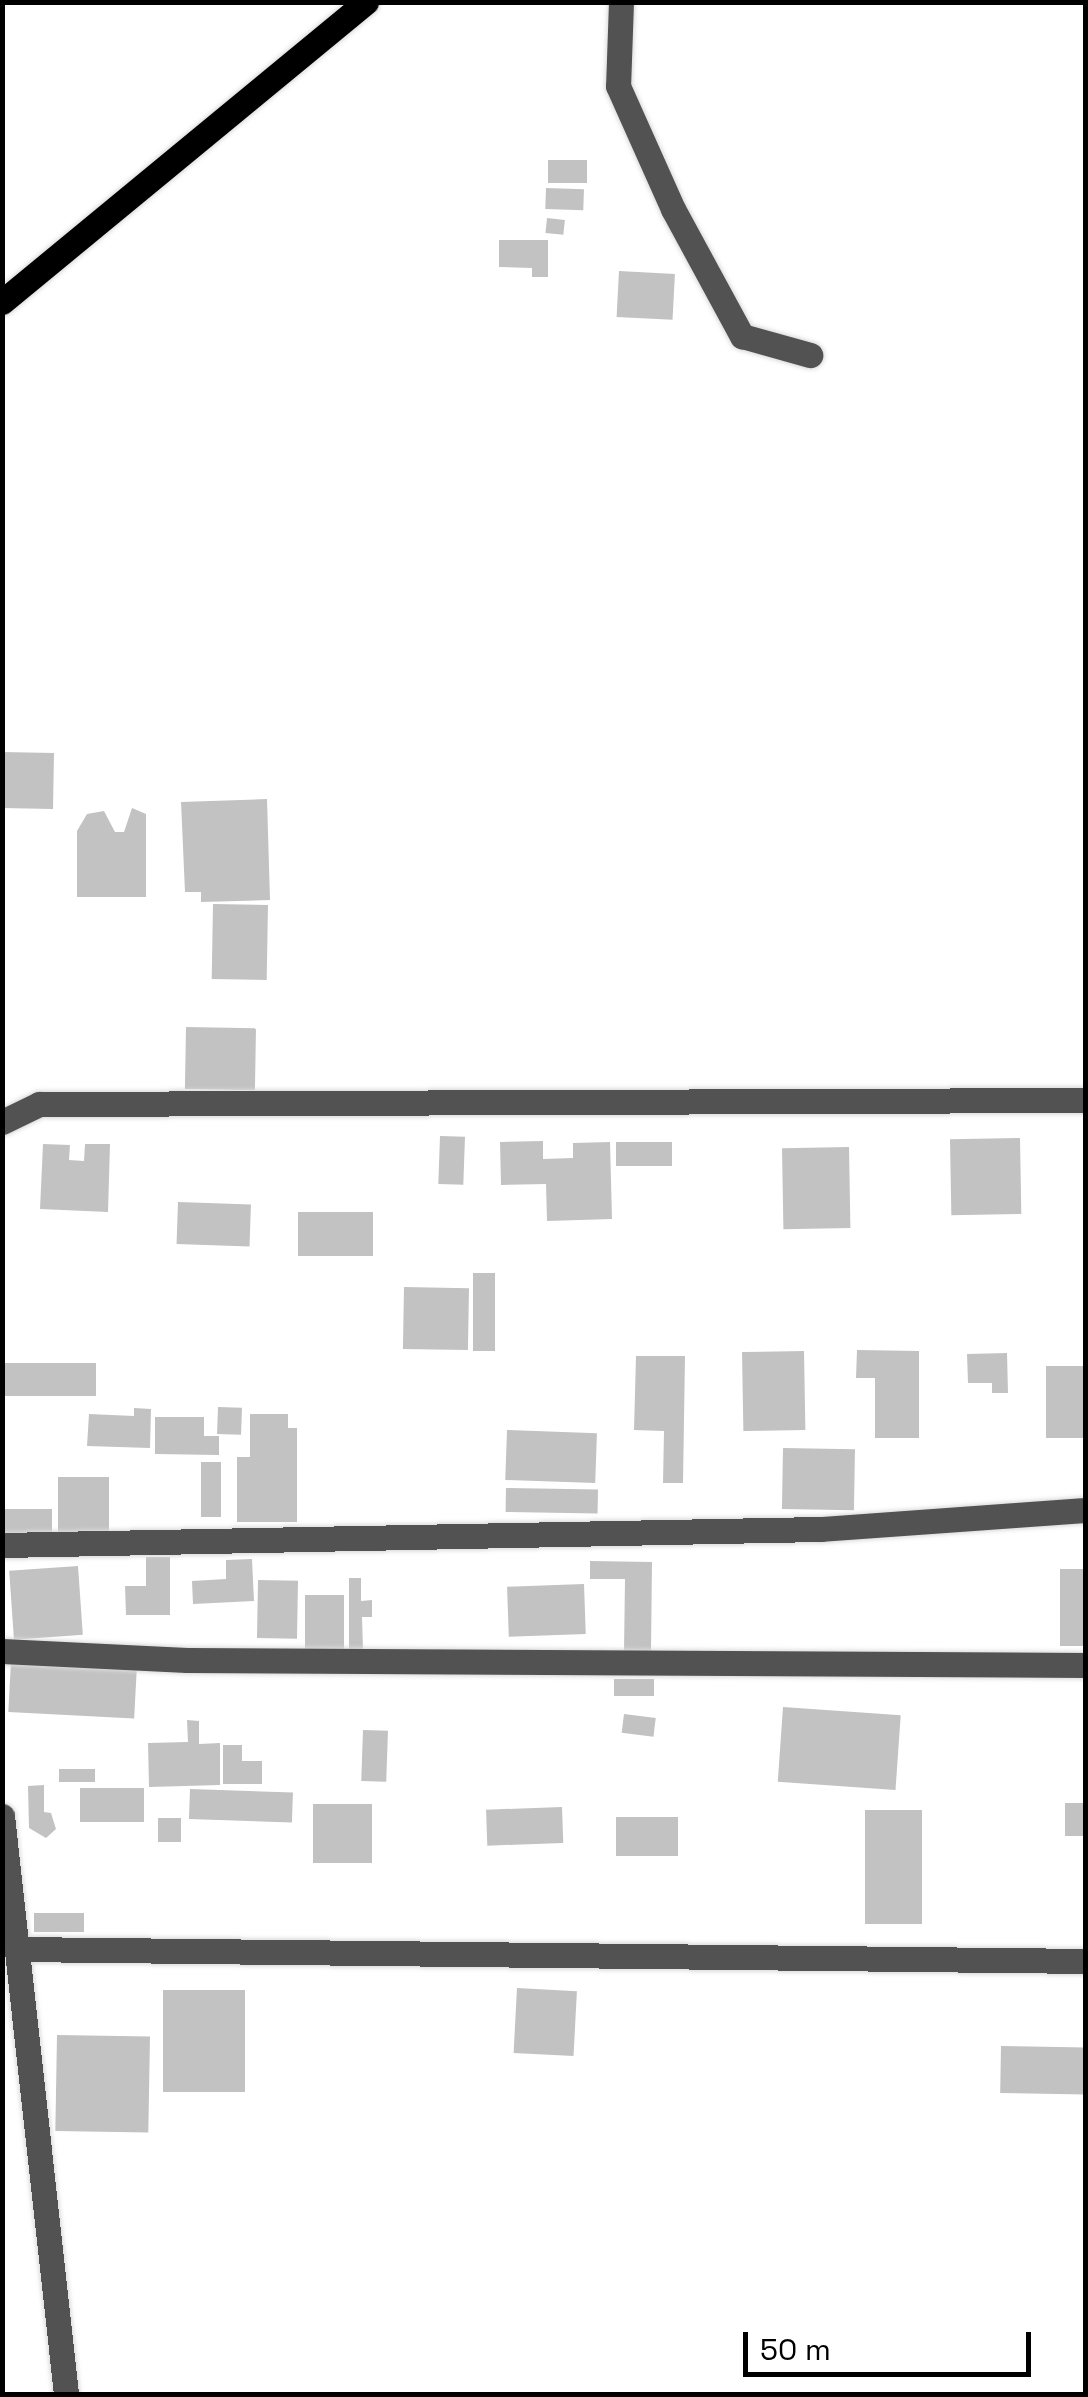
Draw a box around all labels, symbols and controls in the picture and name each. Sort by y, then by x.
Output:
scale bar [748,2312,1036,2374]
text: 50 m [760,2330,831,2369]

